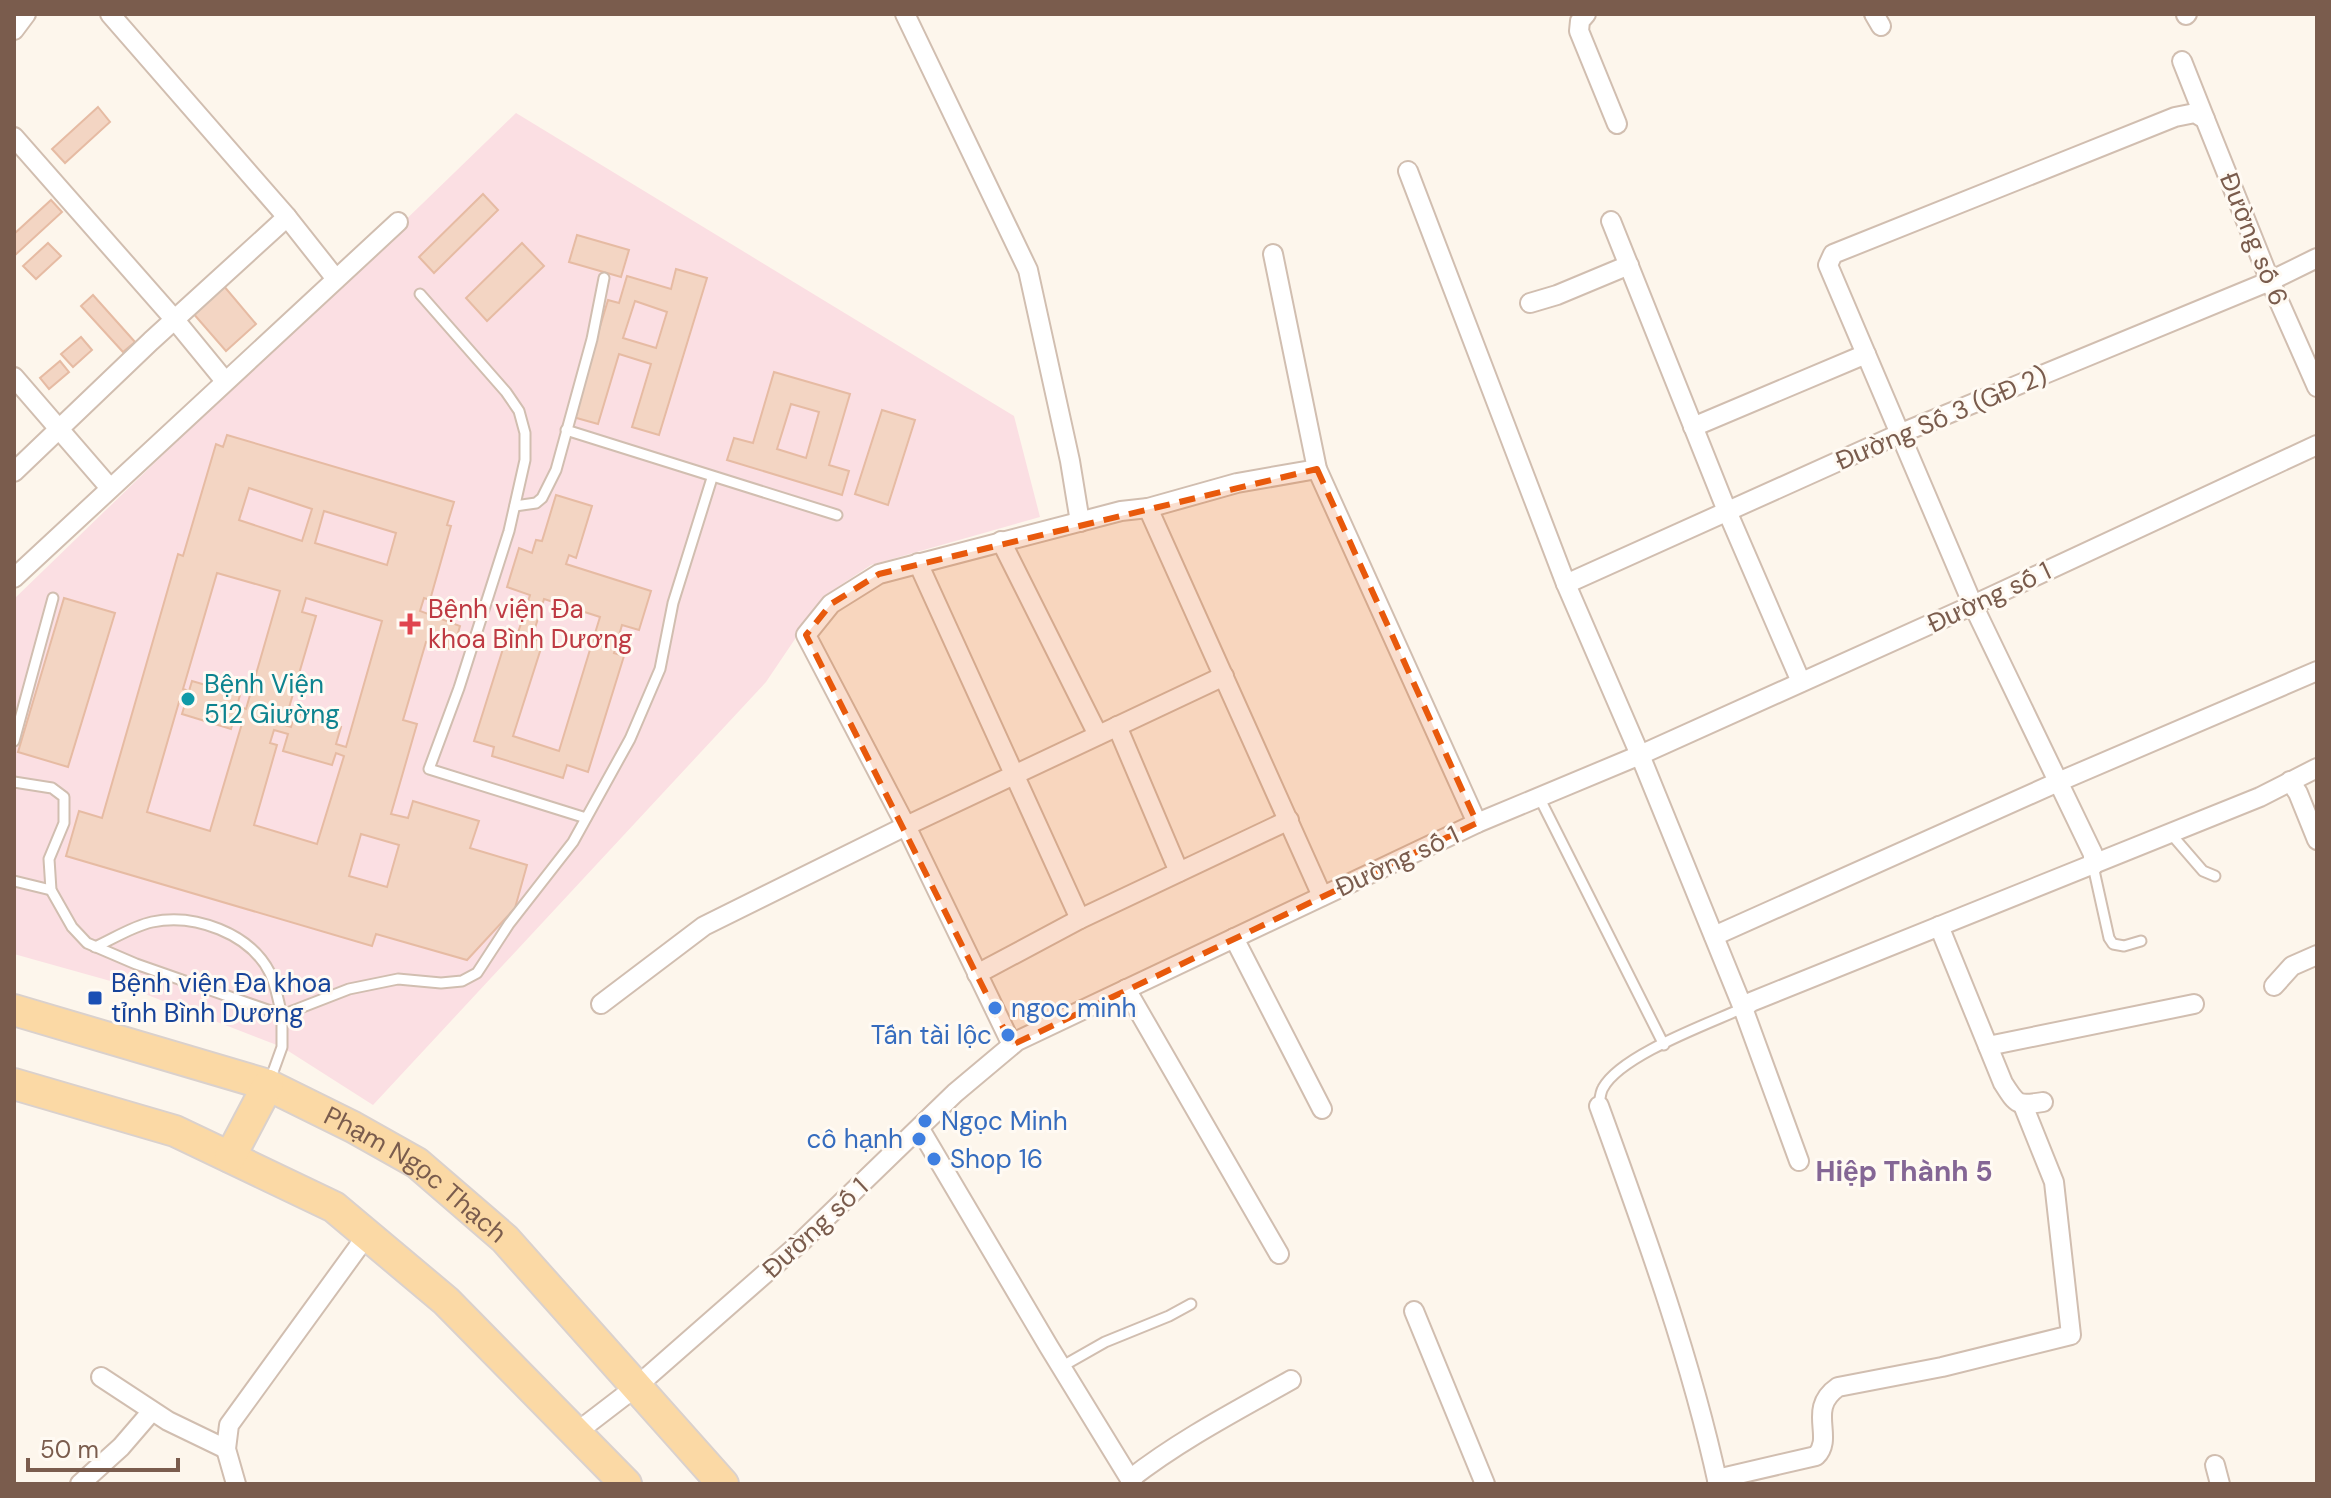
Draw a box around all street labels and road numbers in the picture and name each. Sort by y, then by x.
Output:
street label: Đường số 6 [2212,167,2296,311]
street label: Đường Số 3 (GĐ 2) [1830,358,2052,478]
street label: Đường số 1 [1922,554,2056,640]
street label: Đường số 1 [1330,818,1464,904]
street label: Phạm Ngọc Thạch [318,1098,514,1250]
street label: Đường số 1 [755,1170,875,1286]

